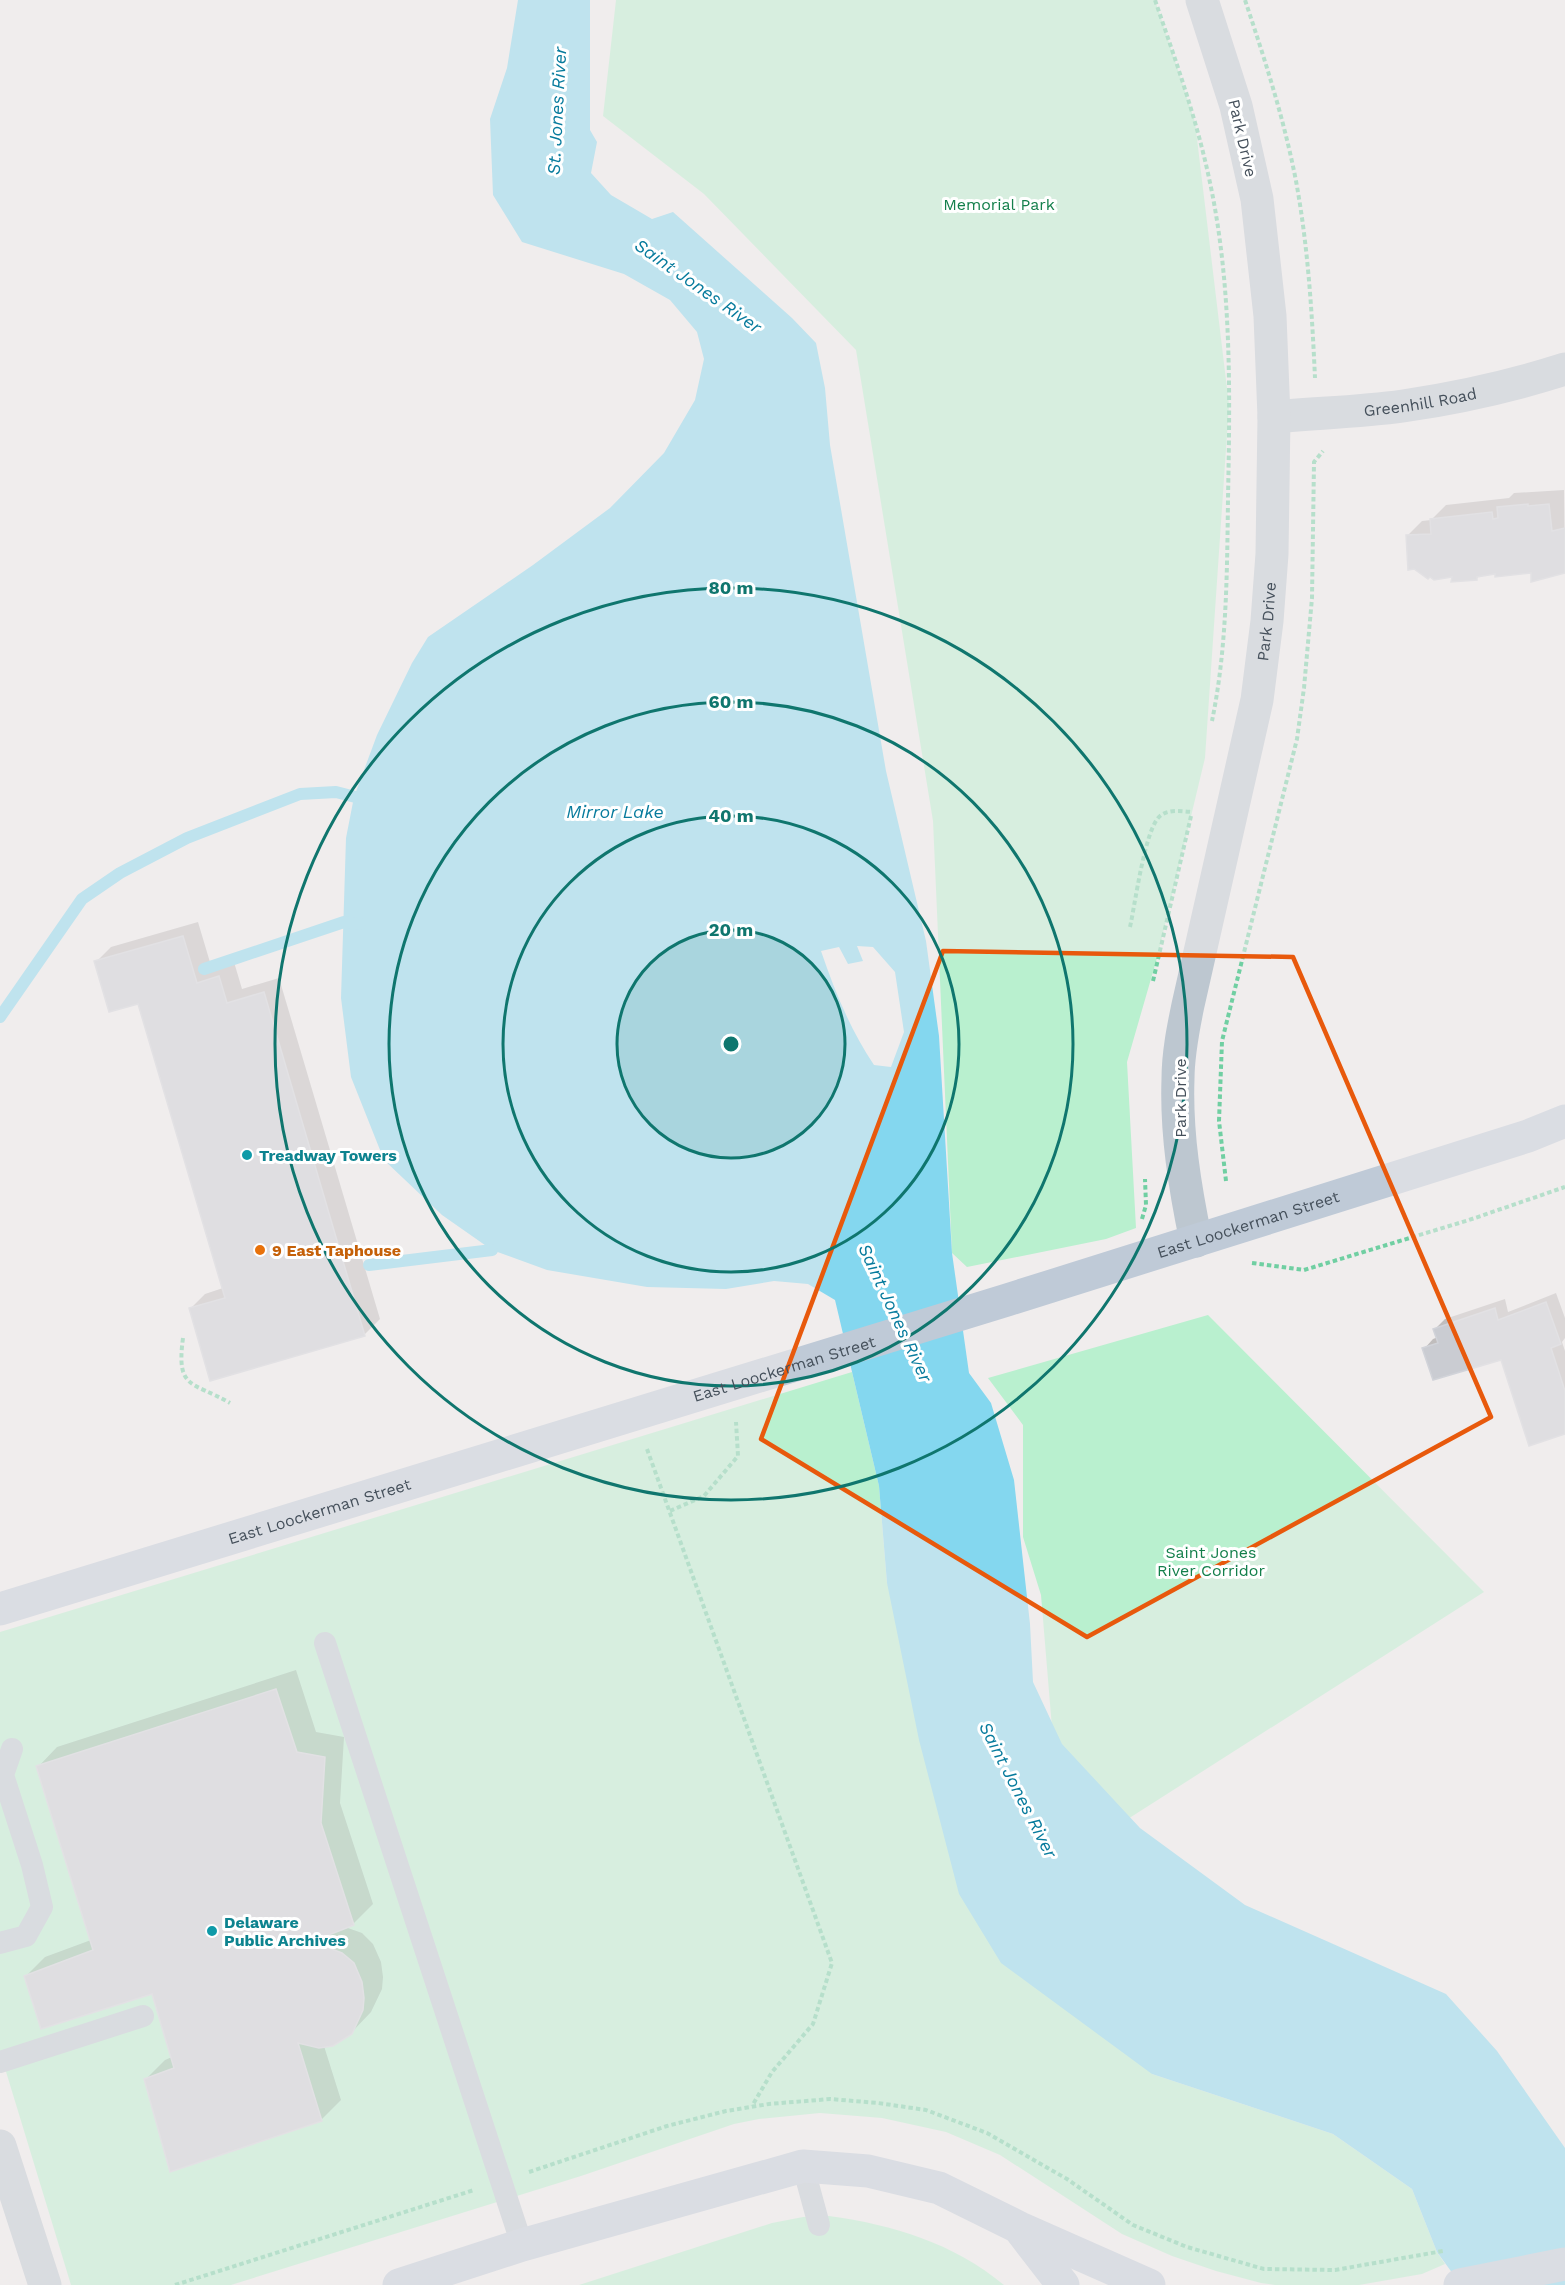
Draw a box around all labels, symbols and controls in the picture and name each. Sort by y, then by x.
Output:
water label: St. Jones River [543,45,570,176]
street label: Park Drive [1224,97,1261,179]
park label: Memorial Park [943,195,1055,214]
water label: Saint Jones River [631,234,767,338]
street label: Greenhill Road [1363,384,1478,420]
text: 80 m [709,577,753,598]
street label: Park Drive [1253,581,1280,662]
text: 60 m [709,691,753,712]
water label: Mirror Lake [566,801,664,822]
text: 40 m [708,805,754,826]
text: 20 m [709,919,753,940]
centre of rings [721,1034,741,1054]
street label: Park Drive [1171,1058,1190,1138]
place label: Treadway Towers [259,1146,397,1165]
marker: Treadway Towers [240,1148,254,1162]
street label: East Loockerman Street [1155,1187,1342,1262]
water label: Saint Jones River [854,1240,937,1386]
place label: 9 East Taphouse [272,1241,401,1260]
marker: 9 East Taphouse [253,1243,267,1257]
street label: East Loockerman Street [691,1332,878,1406]
street label: East Loockerman Street [226,1474,413,1548]
park label: Saint Jones River Corridor [1157,1543,1265,1580]
water label: Saint Jones River [975,1718,1062,1862]
place label: Delaware Public Archives [224,1913,346,1950]
marker: Delaware Public Archives [205,1924,219,1938]

